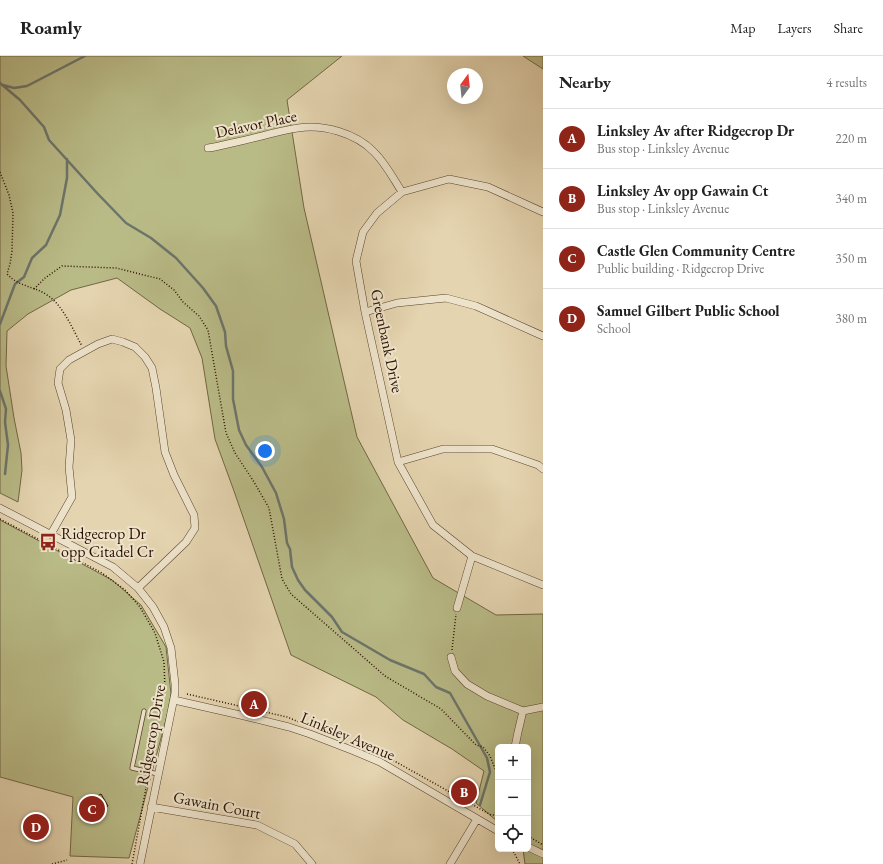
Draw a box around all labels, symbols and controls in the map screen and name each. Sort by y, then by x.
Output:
text: Roamly [20,15,82,40]
text: Map [730,19,755,37]
text: Layers [777,19,812,37]
text: Share [834,19,863,37]
north arrow [447,68,483,104]
text: Nearby [559,71,611,93]
text: 4 results [826,74,867,91]
street label: Delavor Place [213,105,299,143]
text: Linksley Av after Ridgecrop Dr [597,121,794,140]
text: A [567,130,577,147]
text: 220 m [836,130,867,147]
text: Bus stop · Linksley Avenue [597,140,729,157]
text: Linksley Av opp Gawain Ct [597,181,768,200]
text: B [568,190,576,207]
text: 340 m [836,190,867,207]
text: Bus stop · Linksley Avenue [597,200,729,217]
text: Castle Glen Community Centre [597,241,795,260]
text: C [567,250,577,267]
text: 350 m [836,250,867,267]
text: Public building · Ridgecrop Drive [597,260,764,277]
street label: Greenbank Drive [366,287,408,395]
text: Samuel Gilbert Public School [597,301,780,320]
text: D [567,310,577,327]
text: 380 m [836,310,867,327]
text: School [597,320,631,337]
your location [255,441,275,461]
place label: Ridgecrop Dr opp Citadel Cr [61,523,154,562]
bus stop icon: Ridgecrop Dr opp Citadel Cr [38,532,58,552]
street label: Ridgecrop Drive [132,683,170,787]
pin: A [241,689,267,719]
street label: Linksley Avenue [298,707,398,765]
map controls [495,744,531,852]
button: + [495,744,531,780]
pin: B [451,777,477,807]
button: − [495,780,531,816]
street label: Gawain Court [172,786,262,824]
pin: C [79,794,105,824]
pin: D [23,812,49,842]
button: locate [495,816,531,852]

